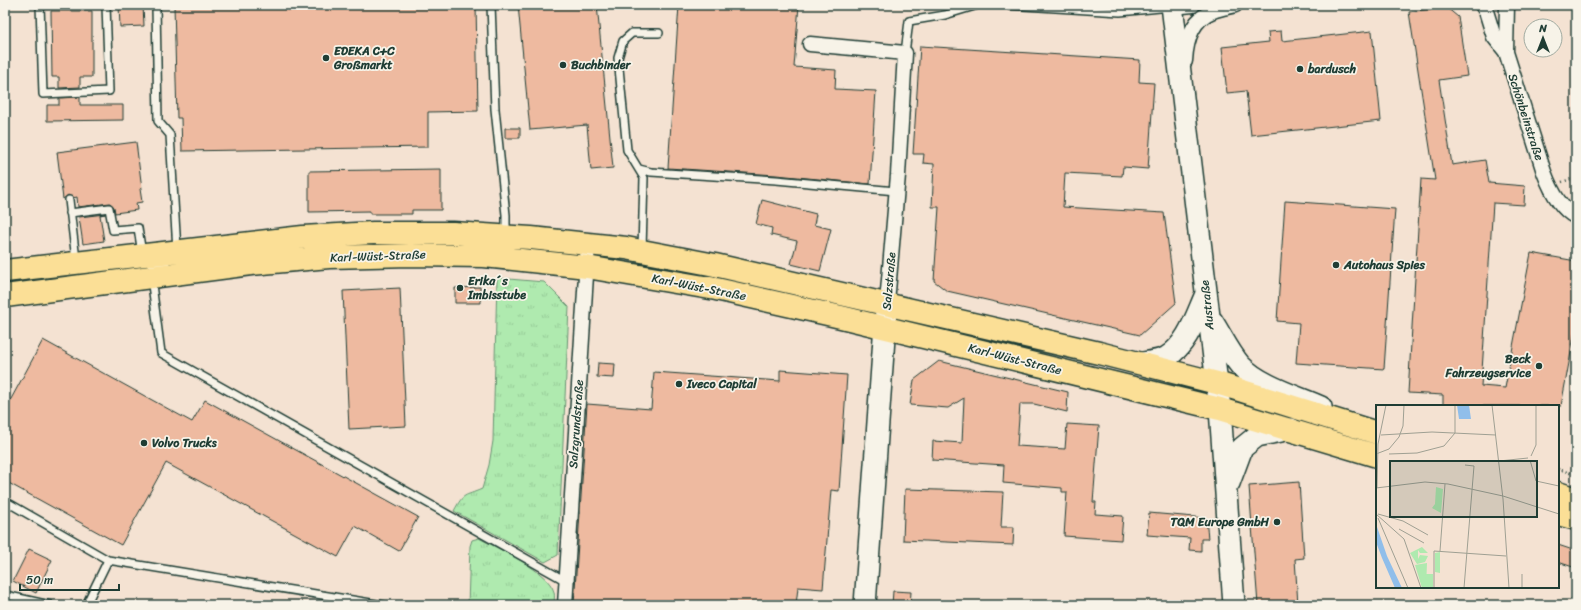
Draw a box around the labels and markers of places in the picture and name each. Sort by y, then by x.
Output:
place label: EDEKA C+C Großmarkt [333,40,395,76]
marker: EDEKA C+C Großmarkt [321,53,331,63]
place label: Buchbinder [571,54,632,76]
place label: bardusch [1307,58,1357,80]
marker: Buchbinder [558,60,568,70]
marker: bardusch [1295,64,1305,74]
place label: Autohaus Spies [1343,254,1425,276]
marker: Autohaus Spies [1331,260,1341,270]
place label: Erika´s Imbisstube [467,270,526,306]
marker: Erika´s Imbisstube [455,283,465,293]
place label: Beck Fahrzeugservice [1445,348,1532,384]
marker: Beck Fahrzeugservice [1534,361,1544,371]
place label: Iveco Capital [686,373,757,395]
marker: Iveco Capital [674,379,684,389]
place label: Volvo Trucks [152,432,218,454]
marker: Volvo Trucks [139,438,149,448]
place label: TQM Europe GmbH [1171,511,1270,533]
marker: TQM Europe GmbH [1272,517,1282,527]

